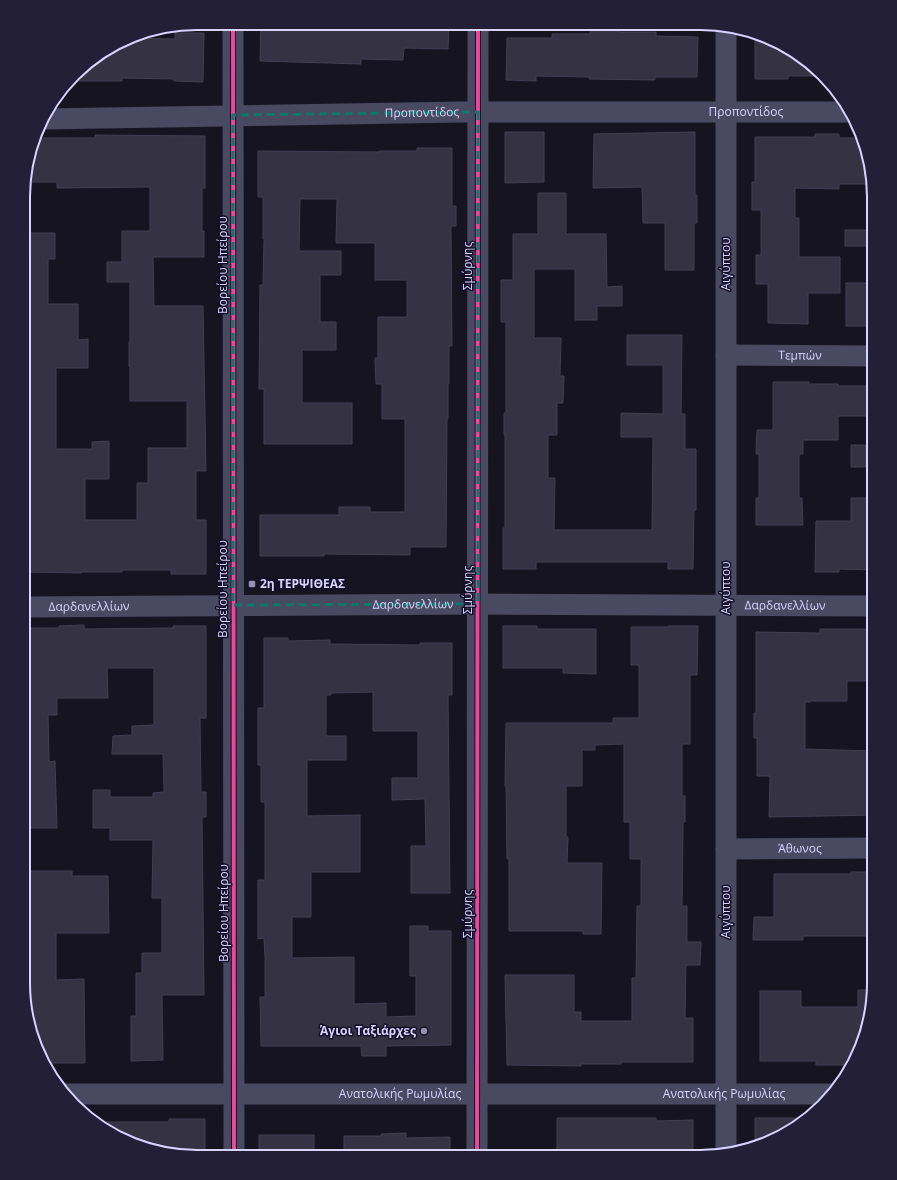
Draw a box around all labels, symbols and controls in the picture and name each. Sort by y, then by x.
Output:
street label: Προποντίδος [384,103,460,121]
street label: Προποντίδος [709,103,783,120]
street label: Βορείου Ηπείρου [214,216,231,314]
street label: Αιγύπτου [717,237,734,291]
street label: Σμύρνης [459,242,476,290]
street label: Τεμπών [778,346,822,364]
street label: Βορείου Ηπείρου [214,540,231,638]
street label: Αιγύπτου [717,561,734,615]
street label: Σμύρνης [459,566,476,614]
place label: 2η ΤΕΡΨΙΘΕΑΣ [260,575,345,592]
marker: 2η ΤΕΡΨΙΘΕΑΣ [247,579,257,589]
street label: Δαρδανελλίων [372,595,454,613]
street label: Δαρδανελλίων [744,596,826,614]
street label: Δαρδανελλίων [48,597,130,615]
street label: Άθωνος [778,839,822,857]
street label: Βορείου Ηπείρου [215,864,232,962]
street label: Αιγύπτου [717,885,734,939]
street label: Σμύρνης [459,890,476,938]
place label: Άγιοι Ταξιάρχες [320,1022,416,1039]
marker: Άγιοι Ταξιάρχες [419,1026,429,1036]
street label: Ανατολικής Ρωμυλίας [339,1085,461,1102]
street label: Ανατολικής Ρωμυλίας [663,1085,785,1102]

